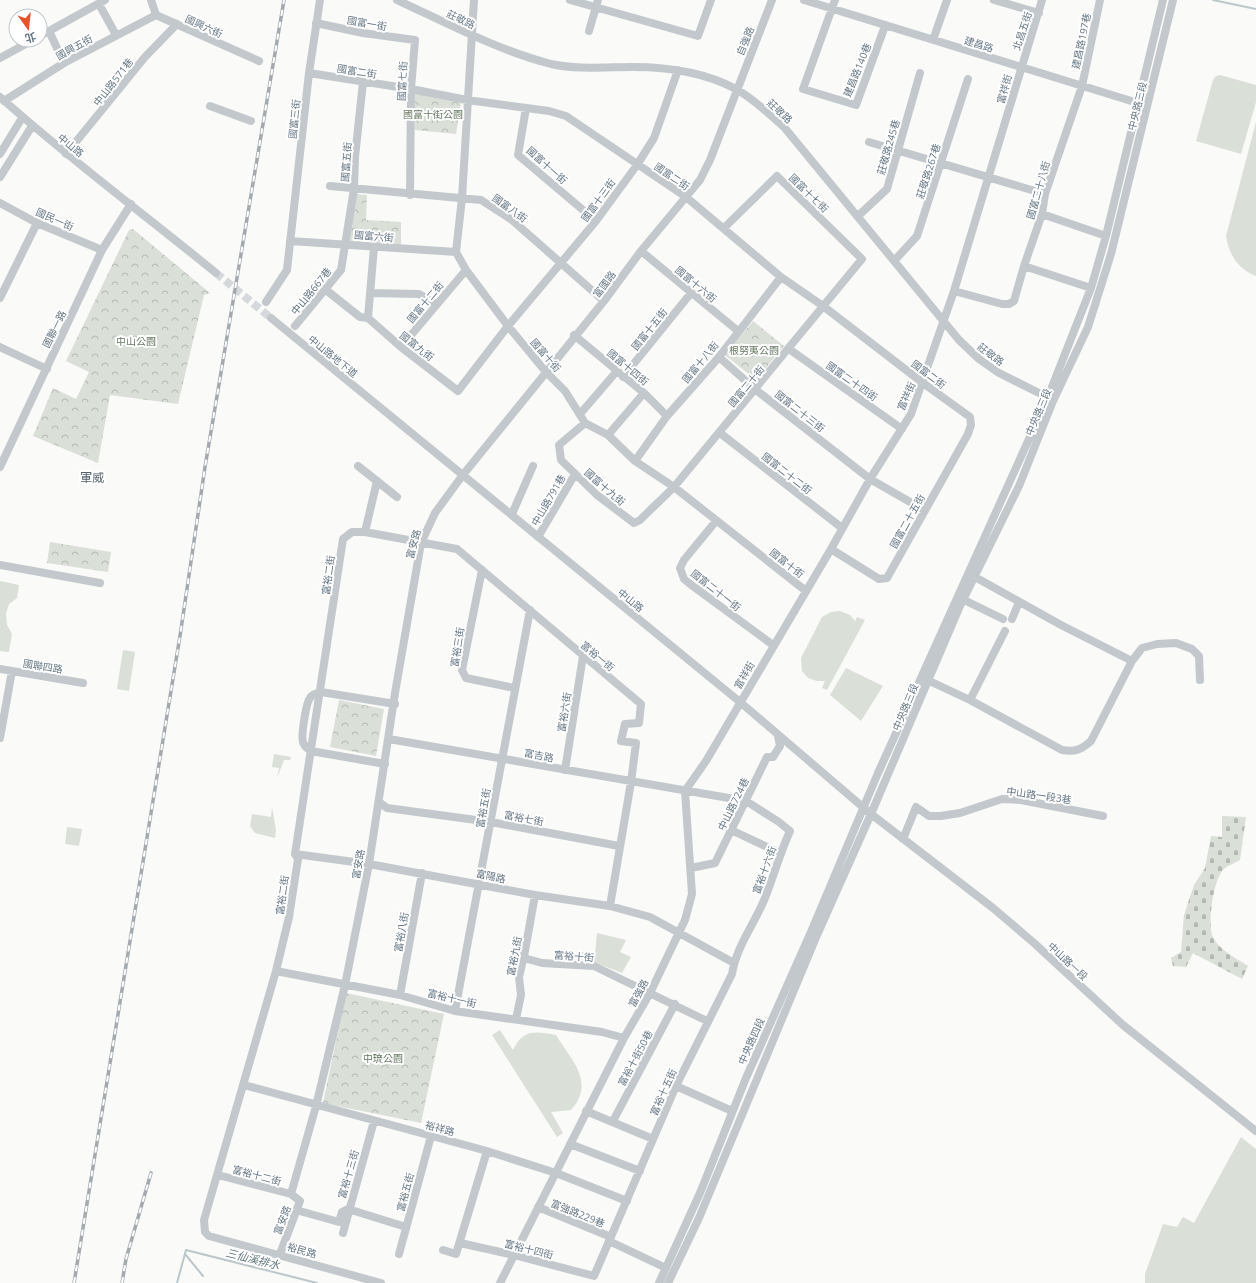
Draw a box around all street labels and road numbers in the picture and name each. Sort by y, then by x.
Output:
street label: 莊敬路 [444,6,478,32]
street label: 北昌五街 [1009,10,1035,52]
street label: 國興六街 [183,11,225,41]
street label: 建昌路197巷 [1068,12,1094,70]
street label: 國富一街 [346,13,388,33]
street label: 自強路 [733,24,757,58]
street label: 國興五街 [53,31,95,63]
street label: 建昌路 [963,33,995,55]
street label: 建昌路140巷 [840,41,874,99]
street label: 中山路571巷 [90,55,136,109]
street label: 國富二街 [336,61,378,81]
street label: 國富七街 [394,61,410,101]
street label: 富祥街 [993,73,1015,105]
street label: 中央路三段 [1124,80,1150,132]
street label: 莊敬路 [764,96,796,126]
street label: 國富三街 [285,98,303,140]
street label: 莊敬路245巷 [873,118,903,176]
street label: 中山路 [55,130,87,160]
street label: 國富五街 [338,142,354,182]
street label: 莊敬路267巷 [913,142,943,200]
street label: 國富十一街 [524,143,570,187]
street label: 國富二街 [652,159,692,193]
street label: 國富二十八街 [1023,159,1053,221]
street label: 國富十七街 [786,171,832,215]
street label: 國富十三街 [578,176,618,224]
street label: 國富八街 [490,191,530,225]
street label: 國民一街 [34,204,76,234]
street label: 國富六街 [353,227,395,245]
street label: 國富十六街 [672,263,720,305]
street label: 中山路667巷 [288,264,334,318]
street label: 富國路 [589,268,619,300]
street label: 國富十二街 [404,278,446,326]
street label: 國富十五街 [628,305,670,353]
street label: 國聯一路 [39,308,69,350]
street label: 國富九街 [397,328,437,364]
street label: 中山路地下道 [305,332,361,380]
street label: 國富十街 [528,335,564,375]
street label: 國富十八街 [679,338,721,386]
street label: 莊敬路 [975,339,1007,369]
street label: 國富十四街 [604,346,652,388]
street label: 國富二街 [909,356,949,392]
street label: 國富二十四街 [823,358,881,404]
street label: 國富二十街 [725,362,767,410]
street label: 富祥街 [894,379,918,413]
street label: 中央路三段 [1022,386,1054,438]
street label: 國富二十三街 [772,387,828,435]
street label: 國富二十二街 [759,449,815,497]
street label: 國富十九街 [582,465,628,509]
street label: 中山路791巷 [528,472,568,528]
street label: 國富二十五街 [886,491,928,551]
street label: 富安路 [402,528,424,560]
street label: 國富十街 [767,545,807,581]
street label: 富裕二街 [318,554,338,596]
street label: 國富二十一街 [688,566,744,614]
street label: 中山路 [615,585,647,615]
street label: 富裕三街 [447,626,467,668]
street label: 富裕一街 [578,638,618,674]
street label: 國聯四路 [22,656,64,676]
street label: 富祥街 [730,659,758,691]
street label: 中央路三段 [889,681,921,733]
street label: 富裕六街 [554,691,574,733]
street label: 富吉路 [523,745,555,765]
street label: 中山路724巷 [714,775,752,833]
street label: 中山路一段3巷 [1005,783,1073,807]
street label: 富裕五街 [473,787,493,829]
street label: 富裕七街 [503,807,545,829]
street label: 富裕十六街 [749,844,779,896]
street label: 富安路 [349,848,367,880]
street label: 富陽路 [475,866,507,886]
street label: 富裕二街 [272,874,292,916]
street label: 富裕八街 [391,911,411,953]
street label: 富裕九街 [503,935,525,977]
street label: 中山路一段 [1045,939,1091,983]
street label: 富裕十街 [554,948,594,964]
street label: 富強路 [625,976,651,1010]
street label: 富裕十一街 [426,986,478,1010]
street label: 中央路四段 [734,1015,768,1067]
street label: 富裕十街50巷 [614,1028,656,1088]
street label: 富裕十五街 [646,1066,680,1118]
street label: 裕祥路 [424,1117,456,1139]
street label: 富裕十三街 [334,1148,362,1200]
street label: 富裕十二街 [231,1162,283,1188]
street label: 富裕五街 [393,1171,417,1213]
street label: 富強路229巷 [549,1196,607,1230]
street label: 富安路 [270,1203,294,1237]
street label: 富裕十四街 [503,1236,555,1262]
street label: 裕民路 [286,1239,318,1261]

